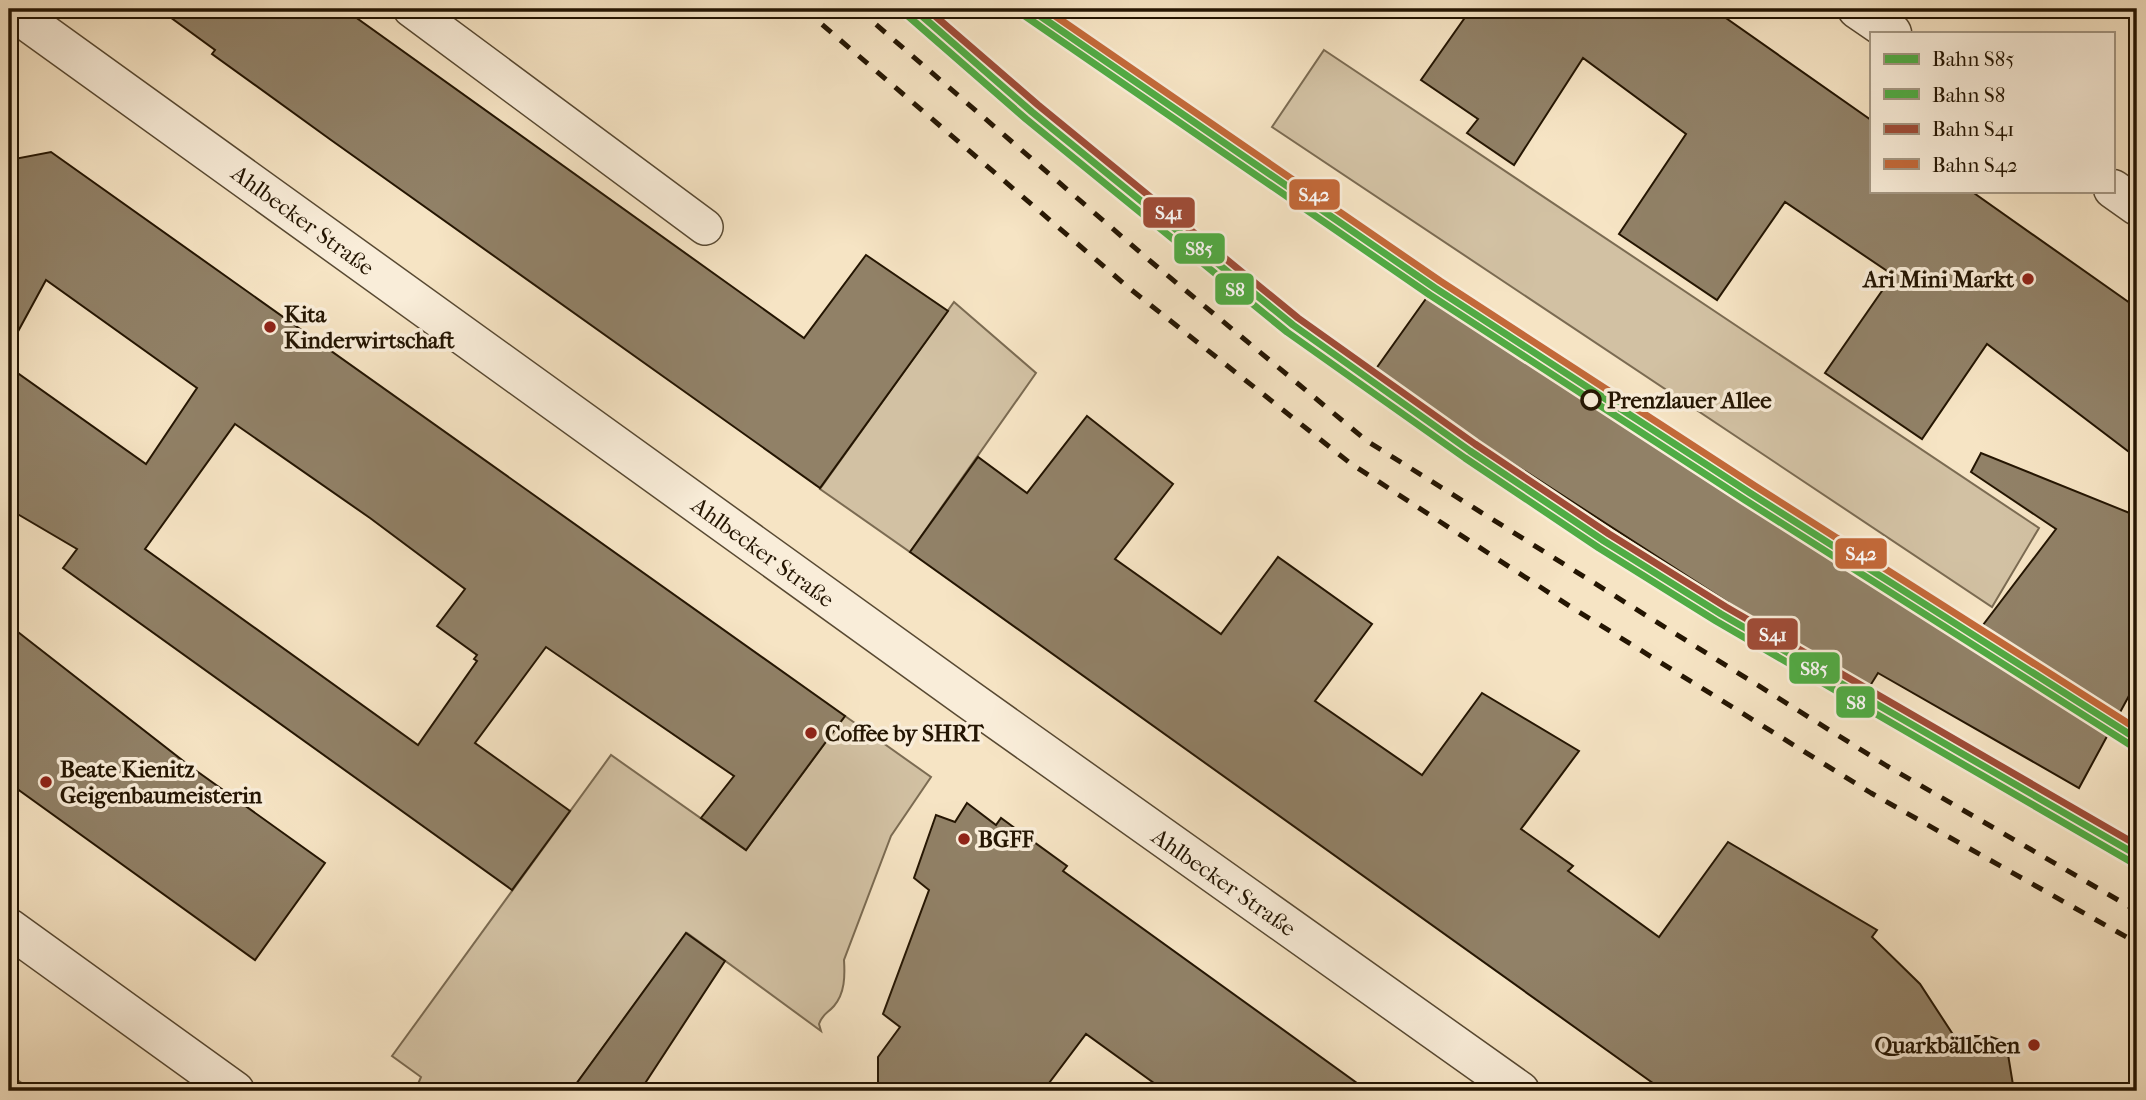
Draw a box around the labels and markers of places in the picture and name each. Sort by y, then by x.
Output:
place label: Ari Mini Markt [1861,266,2015,293]
marker: Ari Mini Markt [2020,271,2036,287]
place label: Kita Kinderwirtschaft [284,301,455,354]
marker: Kita Kinderwirtschaft [262,319,278,335]
place label: Prenzlauer Allee [1607,387,1772,414]
marker: Prenzlauer Allee [1581,390,1601,410]
place label: Coffee by SHRT [825,720,985,747]
marker: Coffee by SHRT [803,725,819,741]
place label: Beate Kienitz Geigenbaumeisterin [60,756,263,809]
marker: Beate Kienitz Geigenbaumeisterin [38,774,54,790]
place label: BGFF [978,826,1035,853]
marker: BGFF [956,831,972,847]
place label: Quarkbällchen [1874,1032,2021,1059]
marker: Quarkbällchen [2026,1037,2042,1053]

